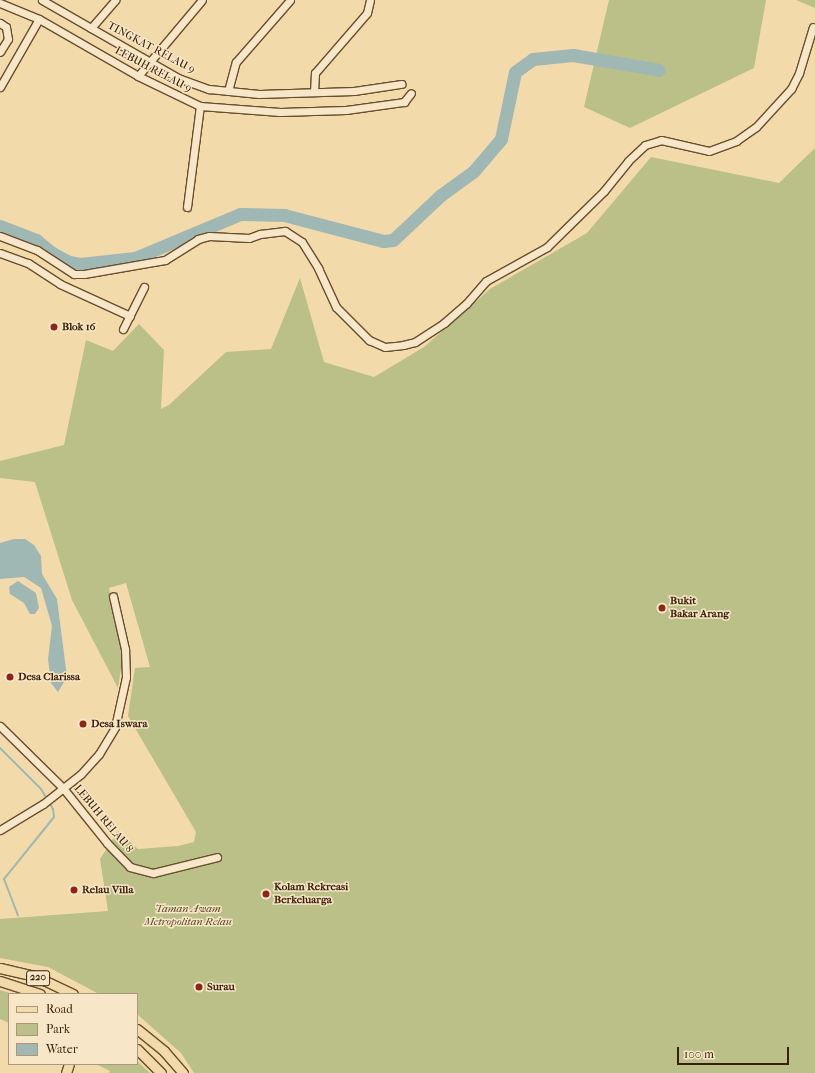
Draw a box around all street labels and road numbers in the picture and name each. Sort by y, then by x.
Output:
street label: TINGKAT RELAU 9 [105,19,197,77]
street label: LEBUH RELAU 9 [112,44,194,96]
street label: LEBUH RELAU 8 [71,782,135,856]
road number: 220 [26,970,50,986]

